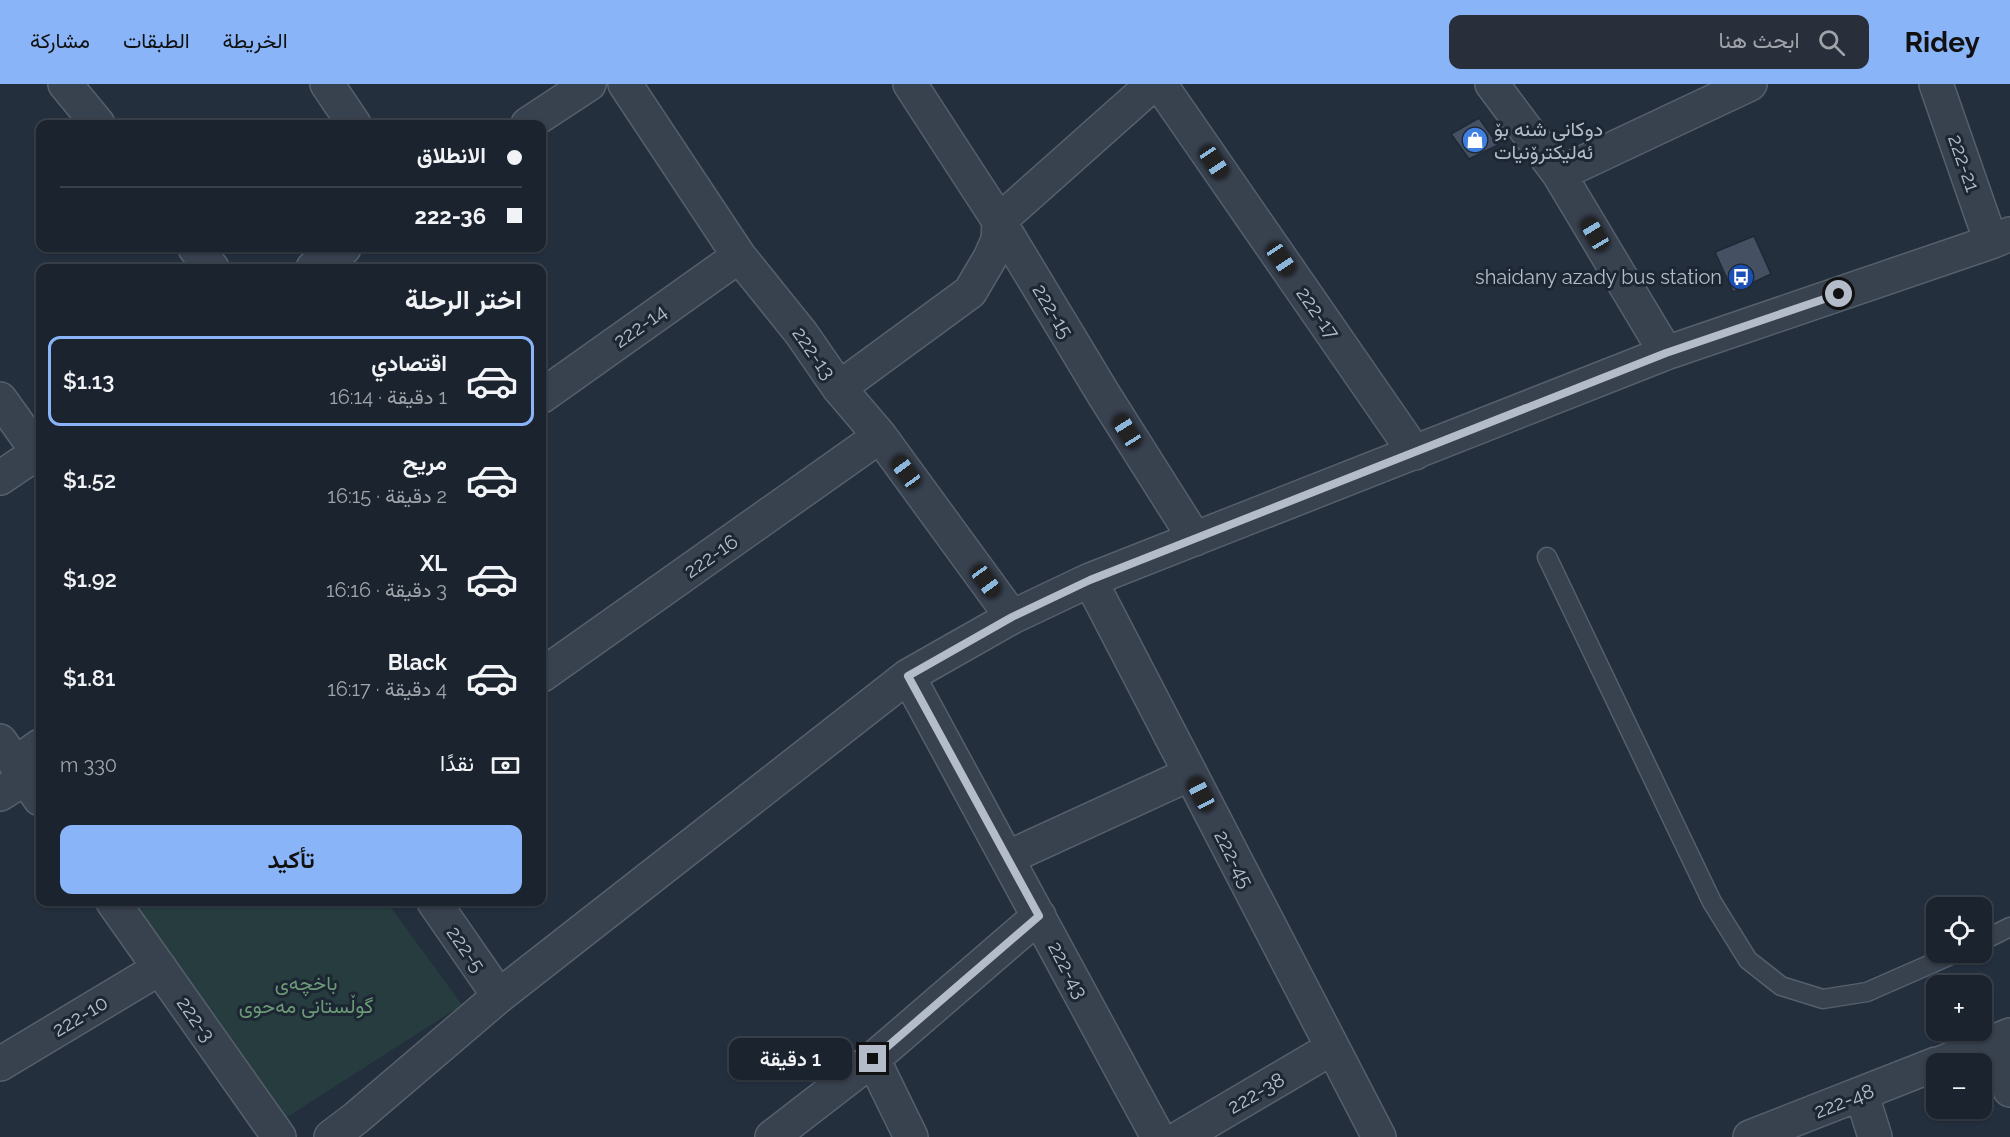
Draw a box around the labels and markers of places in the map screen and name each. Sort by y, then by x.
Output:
place label: دوکانی شنە بۆ ئەلیکترۆنیات [1494,117,1603,165]
shop icon: دوکانی شنە بۆ ئەلیکترۆنیات [1460,125,1490,155]
bus stop icon: shaidany azady bus station [1726,262,1756,292]
place label: shaidany azady bus station [1475,265,1722,289]

